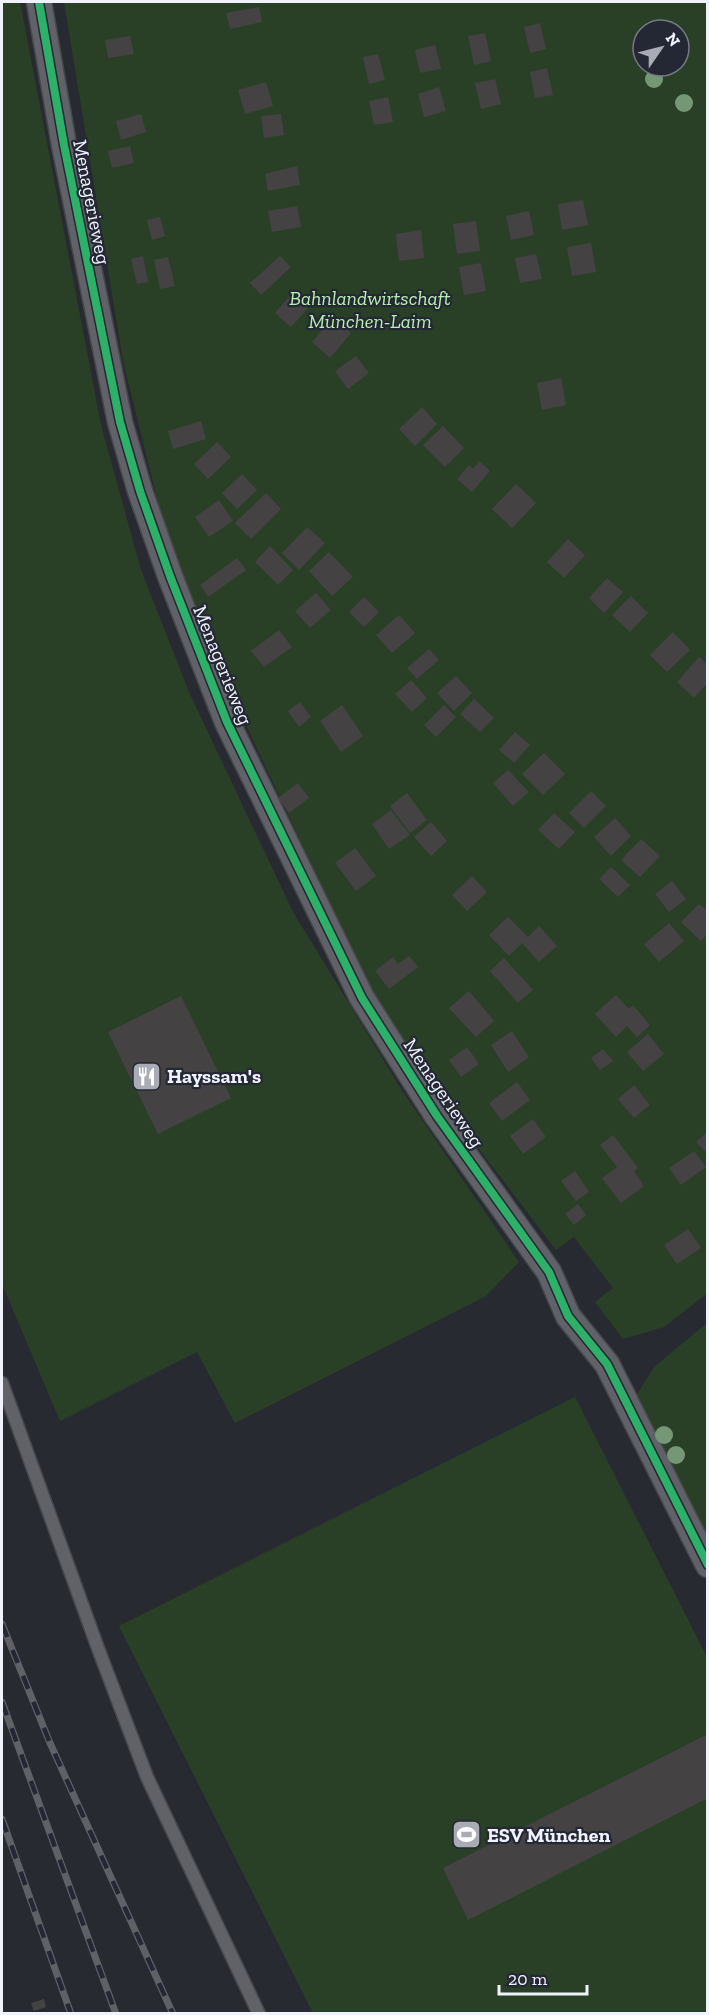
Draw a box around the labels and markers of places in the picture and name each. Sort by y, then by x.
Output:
restaurant icon: Hayssam's [130,1060,162,1092]
place label: Hayssam's [167,1064,261,1088]
sports icon: ESV München [450,1819,482,1851]
place label: ESV München [487,1823,610,1847]

